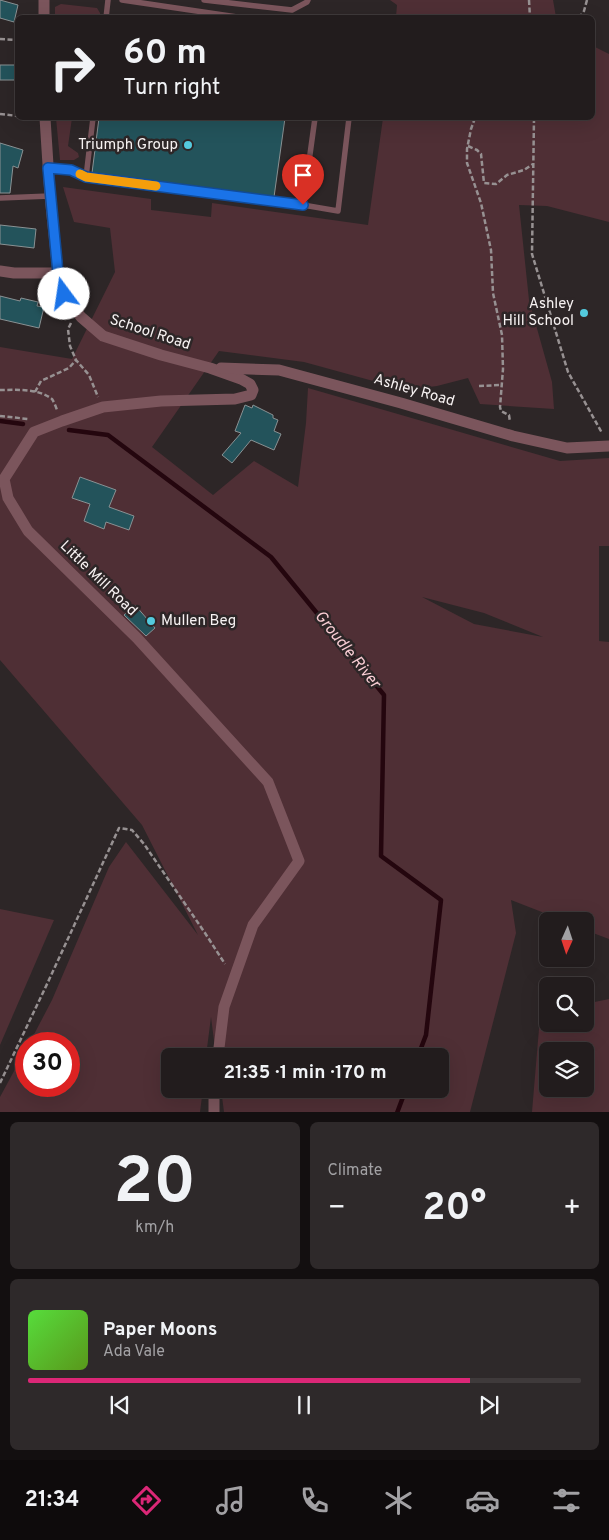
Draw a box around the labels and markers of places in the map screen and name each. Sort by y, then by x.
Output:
place label: Triumph Group [78,136,178,155]
marker: Triumph Group [182,139,194,151]
pin [282,154,324,205]
place label: Ashley Hill School [503,295,574,331]
marker: Ashley Hill School [578,307,590,319]
place label: Mullen Beg [161,612,236,631]
marker: Mullen Beg [145,615,157,627]

